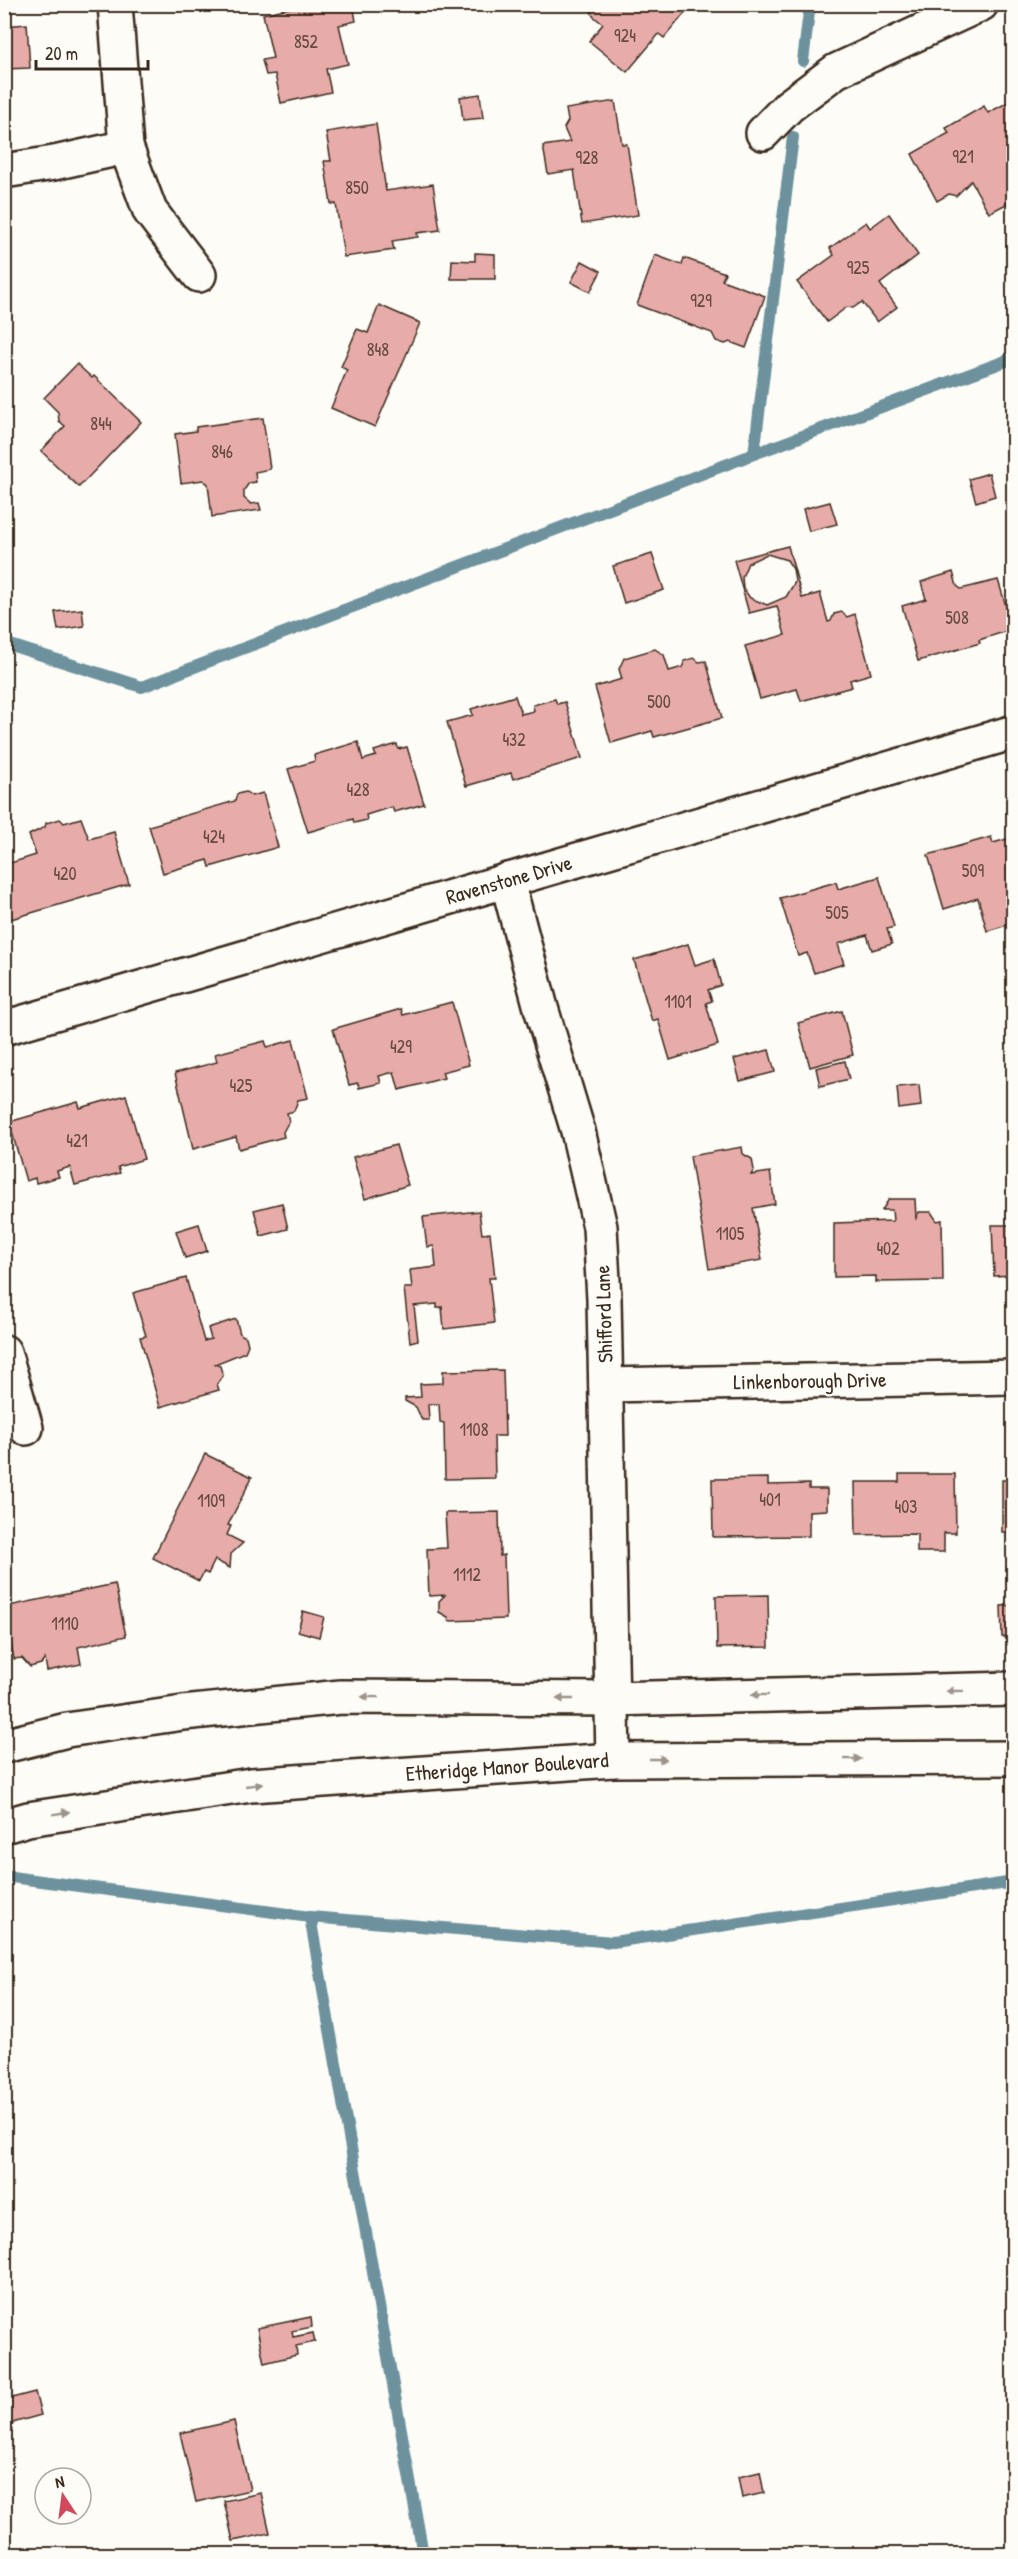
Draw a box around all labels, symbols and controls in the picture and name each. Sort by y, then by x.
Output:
house number: 924 [614,23,636,48]
house number: 852 [294,29,318,54]
scale bar [36,33,148,71]
text: 20 m [45,41,78,66]
house number: 921 [952,144,974,169]
house number: 928 [576,145,599,170]
house number: 850 [345,175,369,200]
house number: 925 [847,255,870,280]
house number: 929 [690,288,712,313]
house number: 848 [367,337,389,362]
house number: 844 [90,411,112,436]
house number: 846 [211,439,233,464]
house number: 508 [945,605,969,630]
house number: 500 [647,689,671,714]
house number: 432 [502,727,526,752]
house number: 428 [347,777,370,802]
house number: 424 [203,824,225,849]
street label: Ravenstone Drive [442,848,575,911]
house number: 509 [962,858,985,883]
house number: 420 [53,861,77,886]
house number: 505 [825,900,849,925]
house number: 1101 [664,989,692,1014]
house number: 429 [390,1034,412,1059]
house number: 425 [230,1073,253,1098]
house number: 421 [66,1128,88,1153]
house number: 1105 [716,1221,745,1246]
house number: 402 [876,1236,900,1261]
street label: Shifford Lane [587,1265,620,1363]
street label: Linkenborough Drive [733,1365,887,1396]
house number: 1108 [460,1417,489,1442]
house number: 401 [759,1487,781,1512]
house number: 1109 [197,1488,225,1513]
house number: 403 [895,1494,917,1519]
house number: 1112 [453,1562,482,1587]
house number: 1110 [51,1611,79,1636]
one-way arrow [946,1686,965,1696]
one-way arrow [751,1691,770,1700]
one-way arrow [361,1692,380,1702]
one-way arrow [556,1694,575,1704]
street label: Etheridge Manor Boulevard [405,1745,609,1788]
one-way arrow [844,1754,863,1764]
one-way arrow [649,1755,668,1764]
one-way arrow [245,1780,264,1790]
one-way arrow [52,1809,71,1818]
north arrow [33,2466,93,2526]
text: N [53,2470,67,2493]

